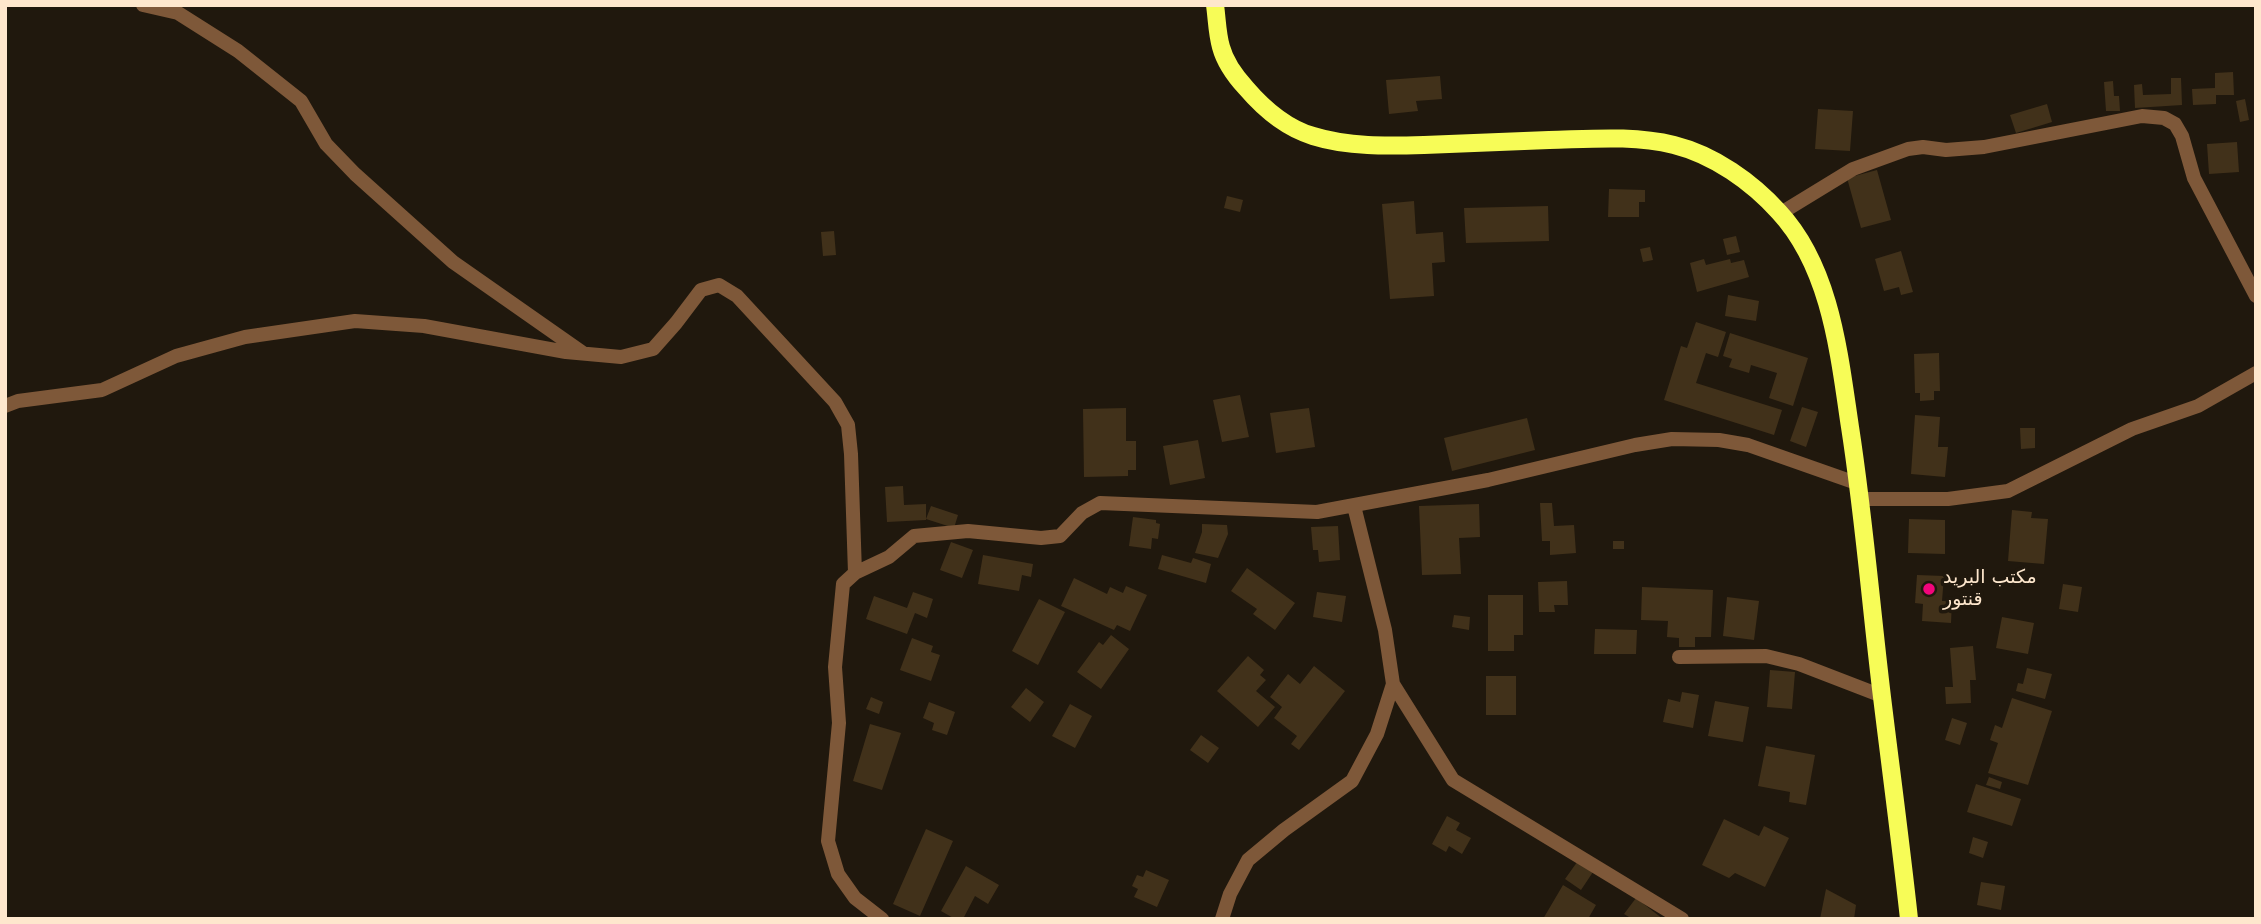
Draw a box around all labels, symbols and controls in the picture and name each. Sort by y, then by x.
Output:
place label: مكتب البريد قنتور [1943,567,2037,611]
marker: مكتب البريد قنتور [1921,581,1937,597]

